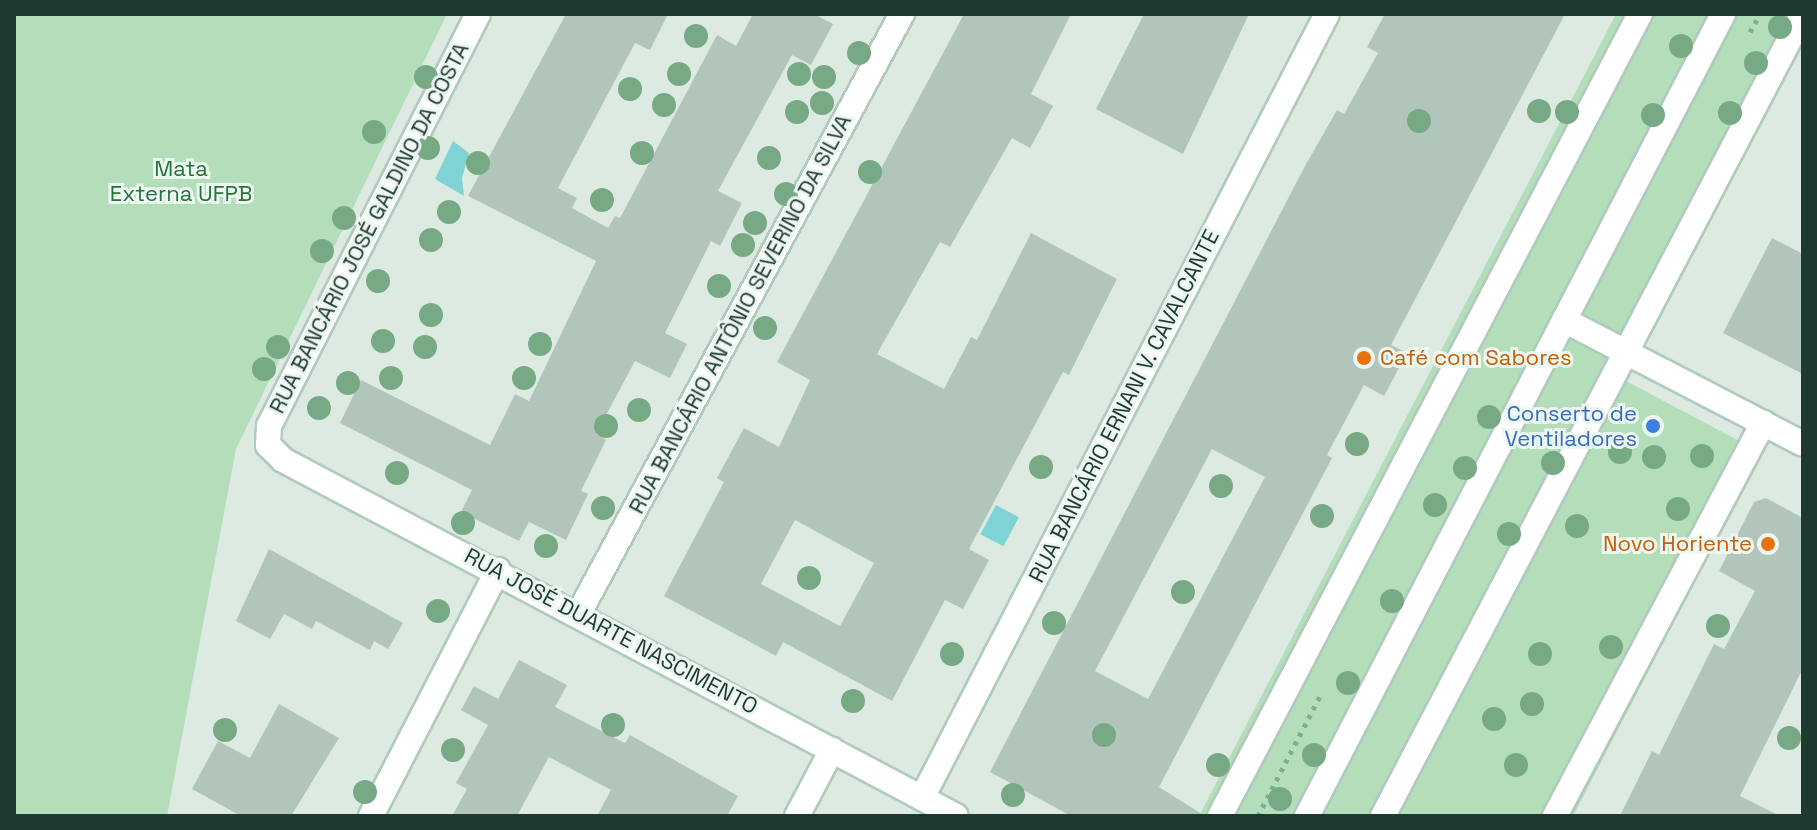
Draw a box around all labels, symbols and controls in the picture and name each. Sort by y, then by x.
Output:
street label: RUA BANCÁRIO JOSÉ GALDINO DA COSTA [263,38,475,418]
street label: RUA BANCÁRIO ANTÔNIO SEVERINO DA SILVA [623,109,857,519]
park label: Mata Externa UFPB [110,155,252,206]
street label: RUA BANCÁRIO ERNANI V. CAVALCANTE [1023,224,1225,588]
place label: Café com Sabores [1380,345,1572,371]
marker: Café com Sabores [1355,349,1373,367]
place label: Conserto de Ventiladores [1504,400,1637,452]
marker: Conserto de Ventiladores [1644,417,1662,435]
place label: Novo Horiente [1603,531,1752,557]
marker: Novo Horiente [1759,535,1777,553]
street label: RUA JOSÉ DUARTE NASCIMENTO [460,542,762,720]

